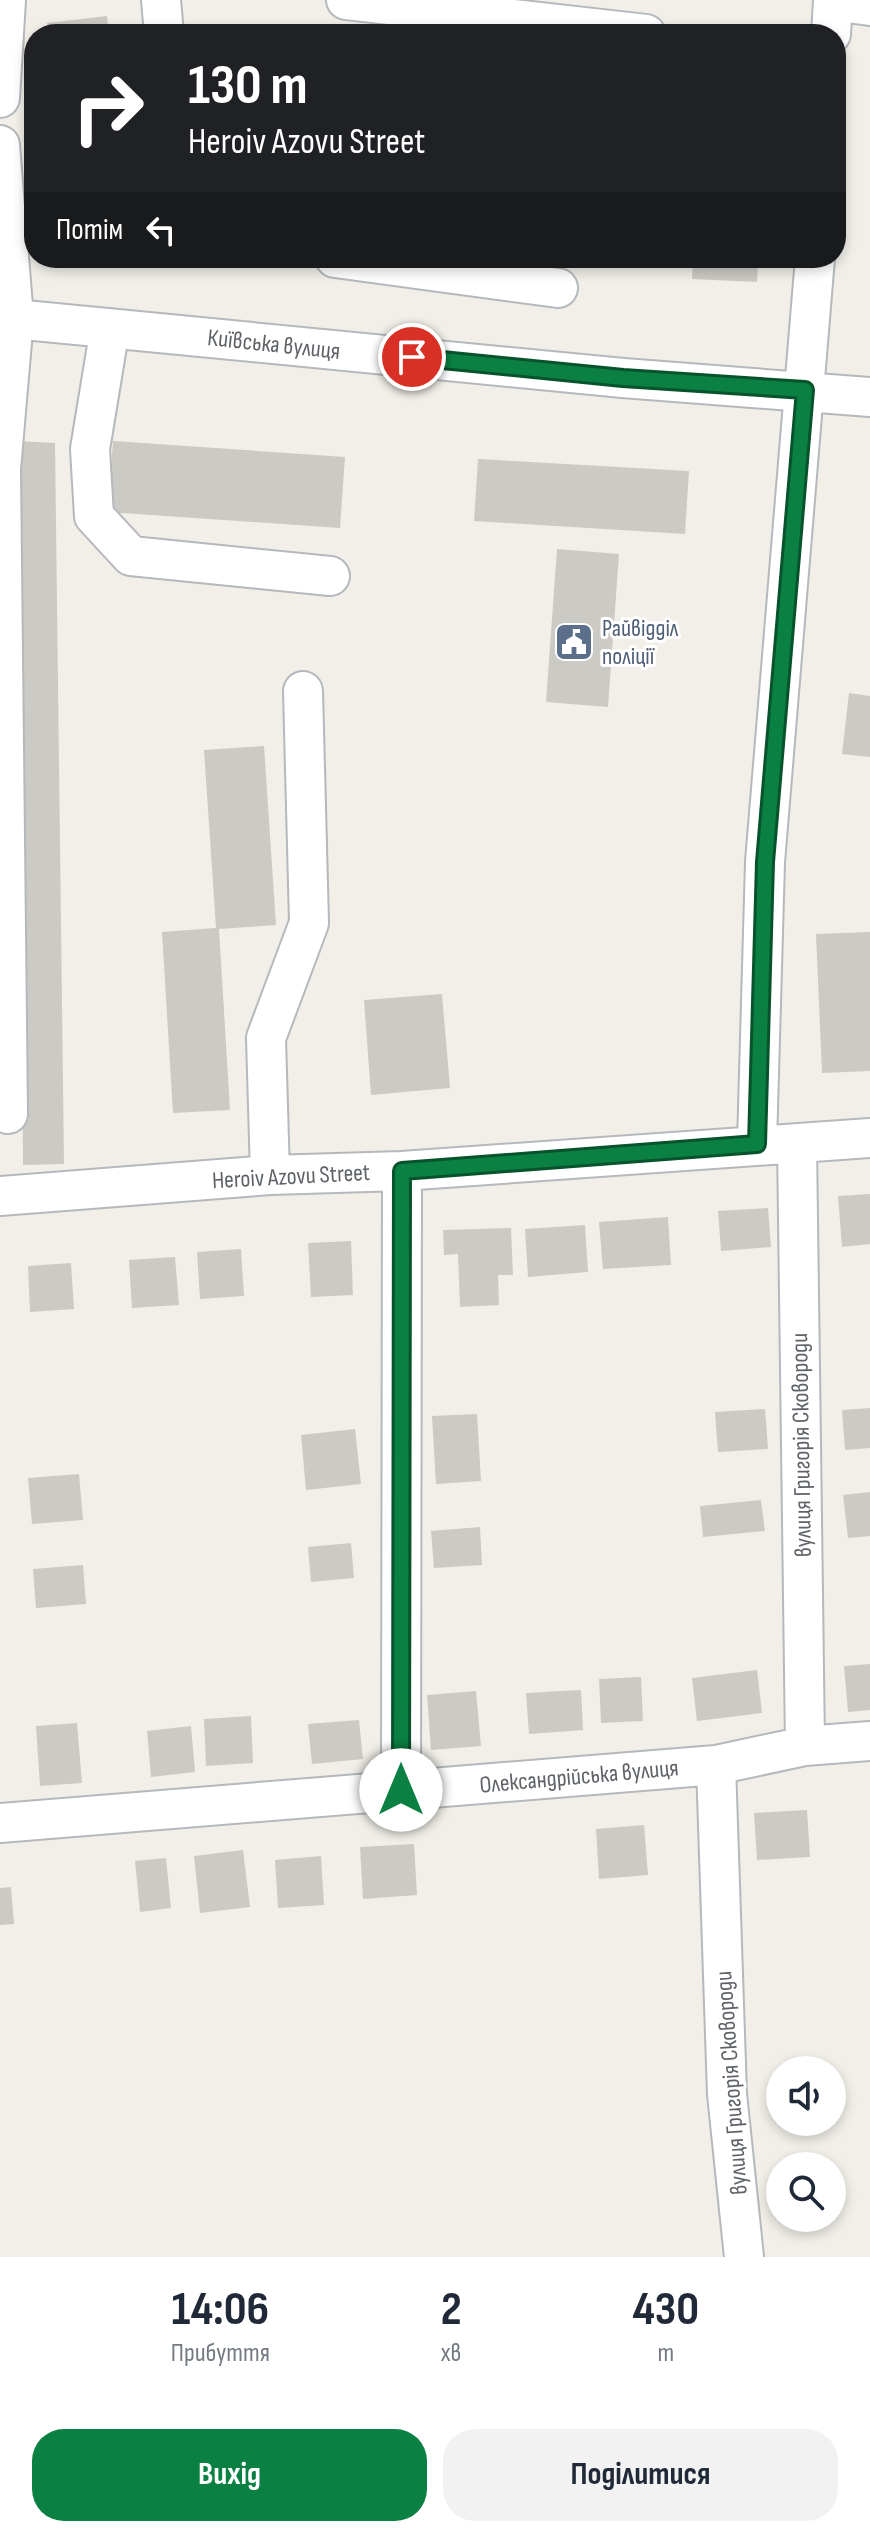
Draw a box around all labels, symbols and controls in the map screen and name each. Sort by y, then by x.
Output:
text: 130 m [188,53,308,120]
icon: right [56,56,160,160]
text: Heroiv Azovu Street [188,121,425,164]
icon: left [139,208,183,252]
text: Потім [56,212,123,248]
street label: Київська вулиця [206,323,342,366]
pin [378,323,446,391]
icon: arrive [390,335,434,379]
place label: Райвідділ поліції [602,614,679,671]
public building icon: Райвідділ поліції [553,621,595,663]
street label: Heroiv Azovu Street [211,1158,371,1195]
street label: вулиця Григорія Сковороди [785,1333,818,1557]
position arrow [359,1748,443,1832]
street label: Олександрійська вулиця [478,1753,680,1800]
street label: вулиця Григорія Сковороди [709,1970,754,2196]
map controls [766,2056,846,2232]
button: sound [766,2056,846,2136]
button: search [766,2152,846,2232]
text: 14:06 [171,2281,269,2338]
text: 2 [441,2281,462,2338]
text: 430 [632,2281,699,2338]
text: Прибуття [171,2338,270,2369]
text: хв [441,2338,461,2369]
text: m [657,2338,674,2369]
button: Вихід [32,2429,427,2521]
button: Поділитися [443,2429,838,2521]

